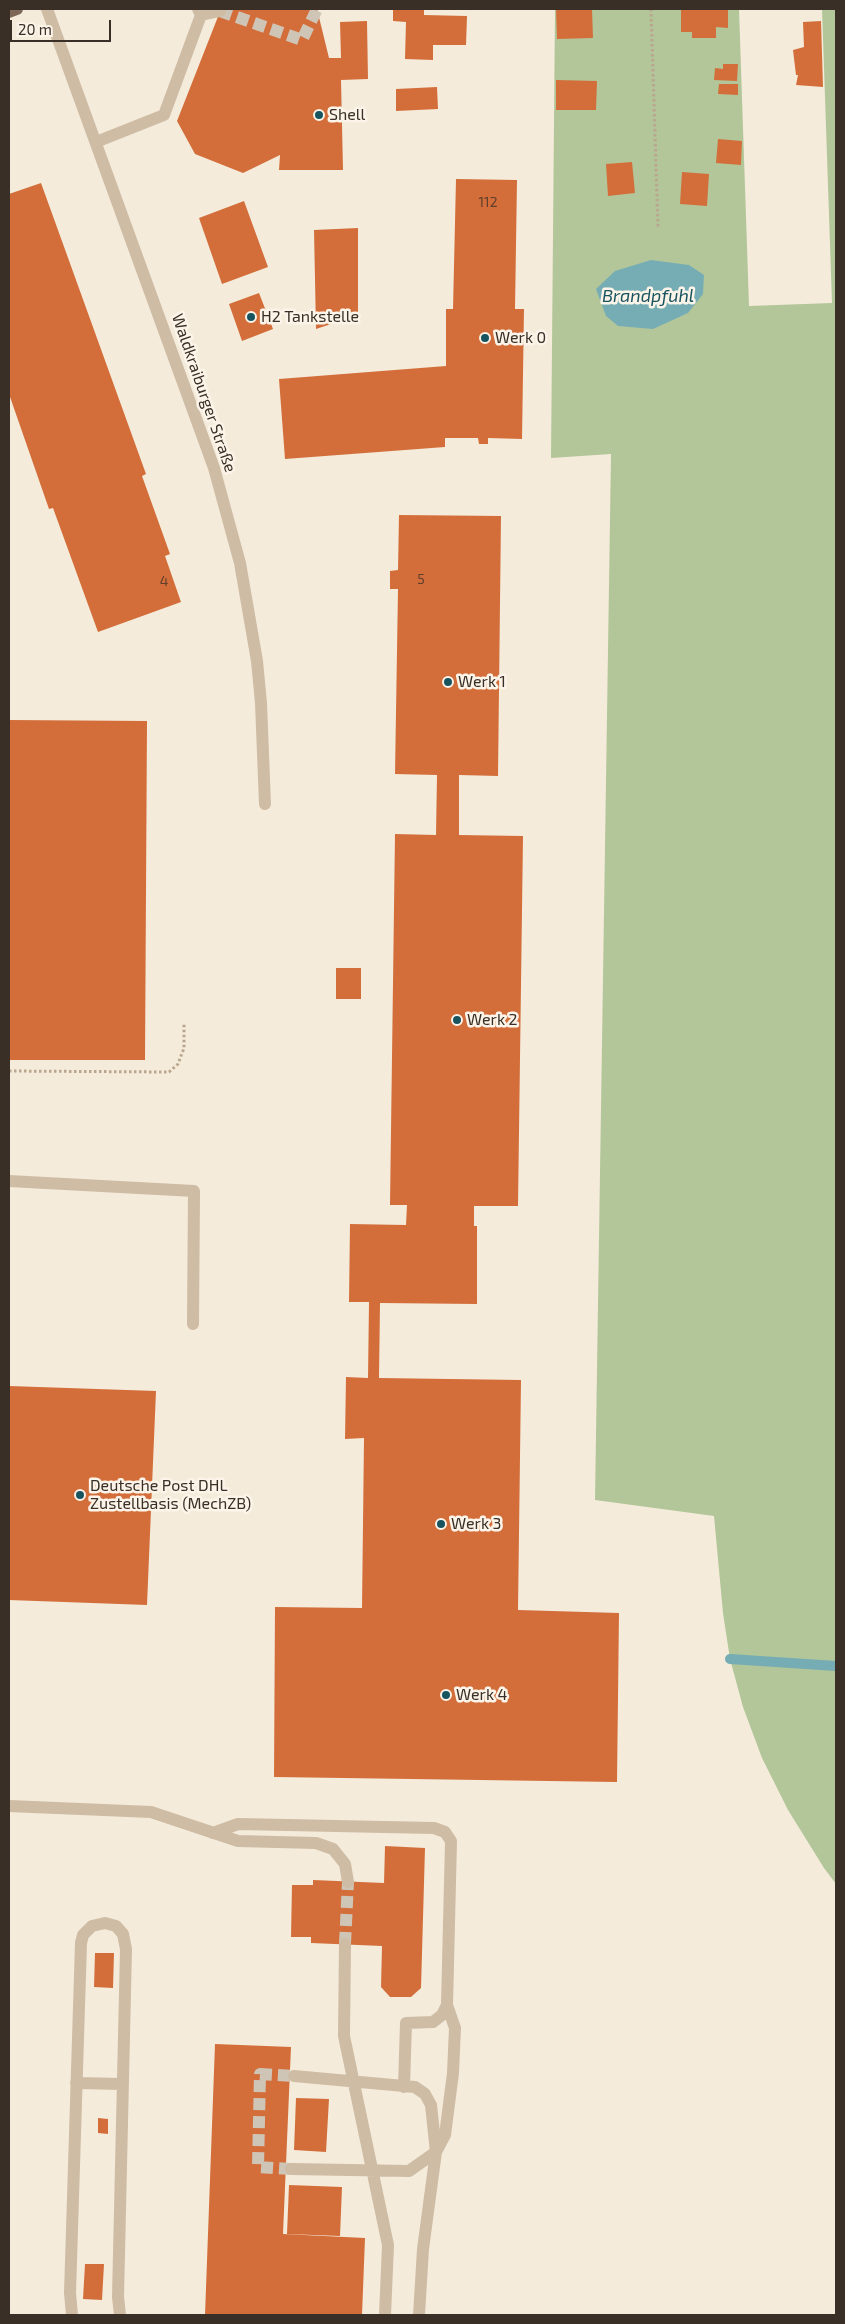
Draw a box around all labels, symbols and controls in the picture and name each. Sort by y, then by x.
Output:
scale bar [12,10,114,42]
text: 20 m [18,20,52,38]
place label: Shell [329,105,365,125]
marker: Shell [313,109,325,121]
house number: 112 [478,194,498,210]
water label: Brandpfuhl [602,285,694,307]
place label: H2 Tankstelle [261,307,359,327]
street label: Waldkraiburger Straße [168,311,240,475]
marker: H2 Tankstelle [245,311,257,323]
place label: Werk 0 [495,328,546,348]
marker: Werk 0 [479,332,491,344]
house number: 5 [417,571,425,587]
house number: 4 [160,573,168,589]
place label: Werk 1 [458,672,506,692]
marker: Werk 1 [442,676,454,688]
place label: Werk 2 [467,1010,518,1030]
marker: Werk 2 [451,1014,463,1026]
place label: Deutsche Post DHL Zustellbasis (MechZB) [90,1476,251,1514]
marker: Deutsche Post DHL Zustellbasis (MechZB) [74,1489,86,1501]
place label: Werk 3 [451,1514,501,1534]
marker: Werk 3 [435,1518,447,1530]
place label: Werk 4 [456,1685,507,1705]
marker: Werk 4 [440,1689,452,1701]

